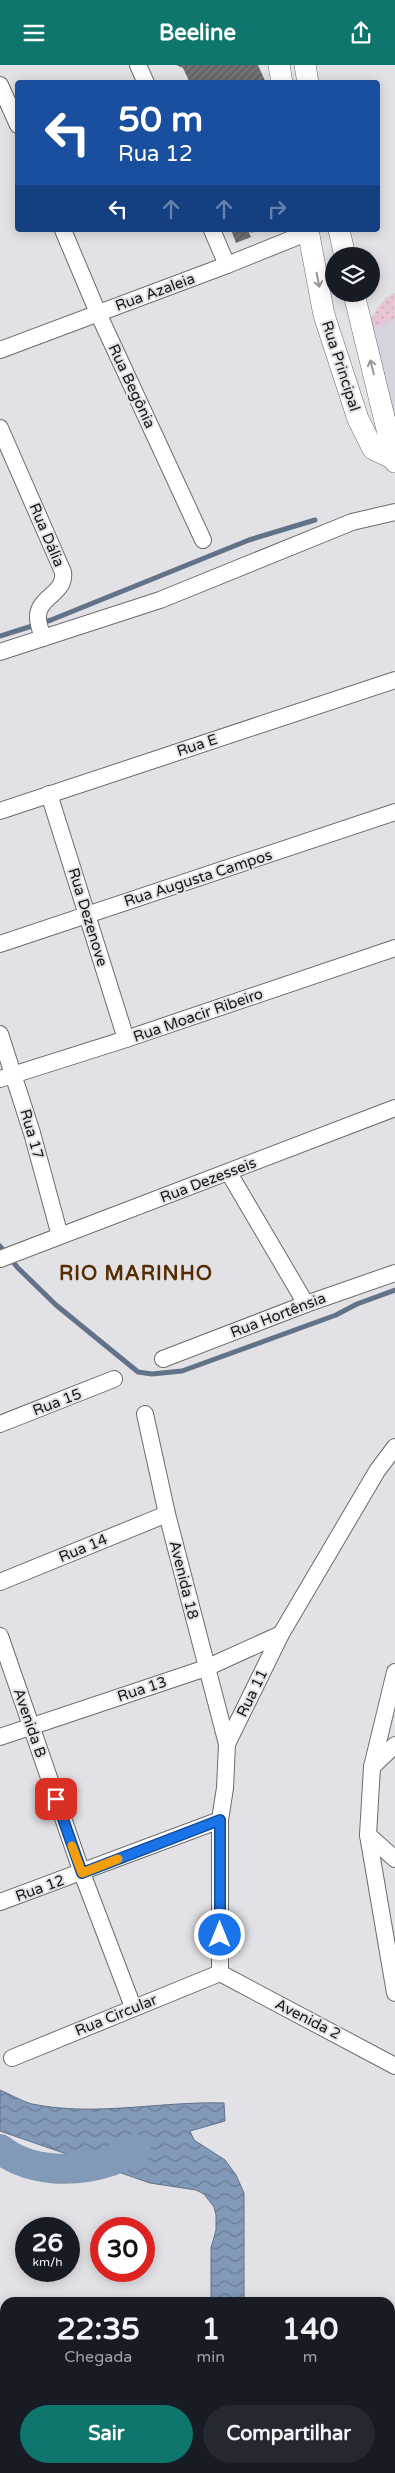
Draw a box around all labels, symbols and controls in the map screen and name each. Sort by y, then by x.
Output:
icon: menu [20,19,48,47]
icon: share [347,19,375,47]
text: Beeline [159,20,236,46]
text: 50 m [118,99,203,141]
icon: left [35,100,100,165]
text: Rua 12 [118,141,193,167]
icon: left [104,195,132,223]
icon: ahead [157,195,185,223]
icon: ahead [210,195,238,223]
icon: right [263,195,291,223]
map controls [325,247,380,302]
button: layers [325,247,380,302]
street label: Rua Azaleia [113,269,197,315]
one-way arrow [313,271,323,287]
street label: Rua Principal [318,318,364,414]
street label: Rua Begônia [105,341,159,431]
one-way arrow [367,359,376,375]
street label: Rua Dália [26,500,68,570]
street label: Rua E [174,730,220,760]
street label: Rua Augusta Campos [122,846,274,910]
street label: Rua Dezenove [64,866,112,968]
street label: Rua Moacir Ribeiro [131,984,265,1046]
street label: Rua 17 [16,1107,48,1161]
street label: Rua Dezesseis [157,1153,259,1207]
district label: RIO MARINHO [59,1262,213,1286]
street label: Rua Hortênsia [228,1289,328,1341]
street label: Rua 15 [30,1384,84,1420]
street label: Rua 14 [56,1530,110,1566]
street label: Avenida 18 [166,1539,202,1621]
street label: Rua 11 [233,1666,271,1720]
street label: Rua 13 [115,1673,169,1705]
street label: Avenida B [10,1686,50,1760]
pin [35,1778,77,1820]
icon: arrive [42,1785,70,1813]
street label: Rua 12 [13,1871,67,1905]
position arrow [193,1908,245,1960]
street label: Rua Circular [72,1990,160,2040]
street label: Avenida 2 [272,1995,344,2043]
speed limit sign: 30 [90,2217,155,2282]
text: 26 [32,2228,63,2258]
text: km/h [32,2255,63,2269]
text: 22:35 [57,2311,140,2348]
text: 1 [201,2311,220,2348]
text: 140 [282,2311,338,2348]
text: Chegada [64,2347,132,2367]
text: min [197,2347,225,2367]
text: m [303,2347,317,2367]
button: Sair [20,2405,193,2463]
button: Compartilhar [203,2405,375,2463]

